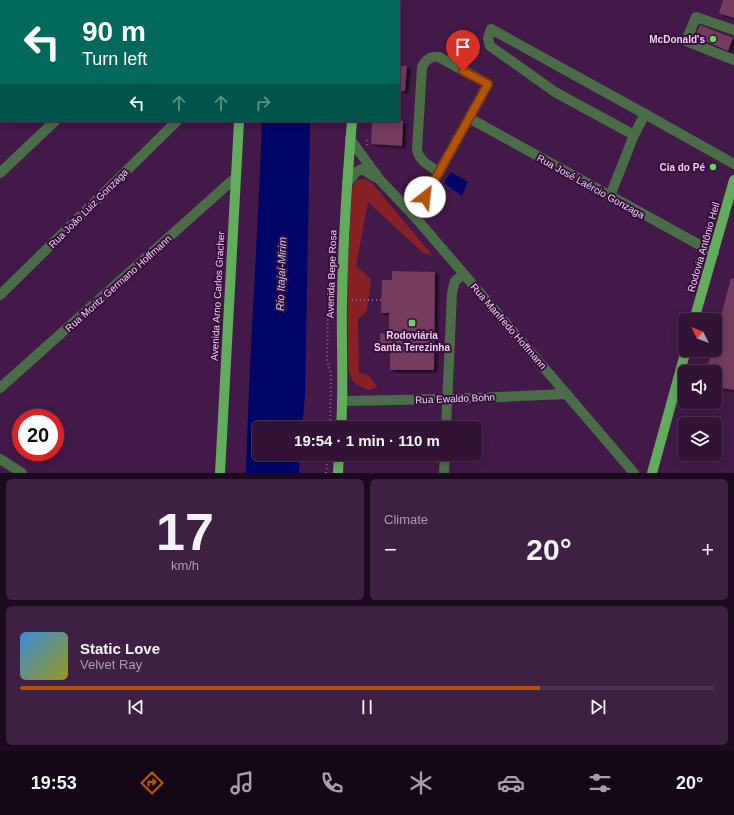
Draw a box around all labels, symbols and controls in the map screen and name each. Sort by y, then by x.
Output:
icon: left [16,16,68,68]
text: 90 m [82,16,146,47]
pin [446,30,480,71]
place label: McDonald's [649,34,705,45]
marker: McDonald's [708,34,718,44]
icon: arrive [452,36,474,58]
text: Turn left [82,49,147,69]
icon: left [126,92,148,114]
icon: ahead [168,92,190,114]
icon: ahead [210,92,232,114]
icon: right [252,92,274,114]
street label: Rua José Laércio Gonzaga [535,152,647,221]
place label: Cia do Pé [659,162,705,173]
marker: Cia do Pé [708,162,718,172]
street label: Rua João Luiz Gonzaga [47,166,130,250]
position arrow [404,176,446,218]
street label: Rodovia Antônio Heil [685,201,722,293]
street label: Avenida Bepe Rosa [324,229,339,318]
street label: Avenida Arno Carlos Gracher [209,230,226,361]
street label: Rua Moritz Germano Hoffmann [63,233,174,334]
water label: Rio Itajaí-Mirim [274,237,288,311]
street label: Rua Manfredo Hoffmann [469,281,549,371]
north arrow [678,313,722,357]
map controls [678,313,722,461]
marker: Rodoviária Santa Terezinha [407,318,417,328]
place label: Rodoviária Santa Terezinha [374,330,450,353]
button: sound [678,365,722,409]
street label: Rua Ewaldo Bohn [415,392,495,405]
speed limit sign: 20 [12,409,64,461]
button: layers [678,417,722,461]
text: 19:54 · 1 min · 110 m [294,432,440,449]
text: 17 [156,503,214,561]
text: Climate [384,512,428,527]
text: 20° [526,533,572,566]
text: − [384,537,397,562]
text: + [701,537,714,562]
text: km/h [171,558,199,573]
text: Static Love [80,640,160,657]
text: Velvet Ray [80,657,142,672]
icon: previous [125,696,147,718]
icon: pause [356,696,378,718]
icon: next [587,696,609,718]
icon: directions [138,769,166,797]
icon: music [228,769,256,797]
icon: phone [318,769,346,797]
icon: climate [407,769,435,797]
icon: car [497,769,525,797]
icon: filters [586,769,614,797]
text: 19:53 [31,773,77,793]
text: 20° [676,773,703,793]

